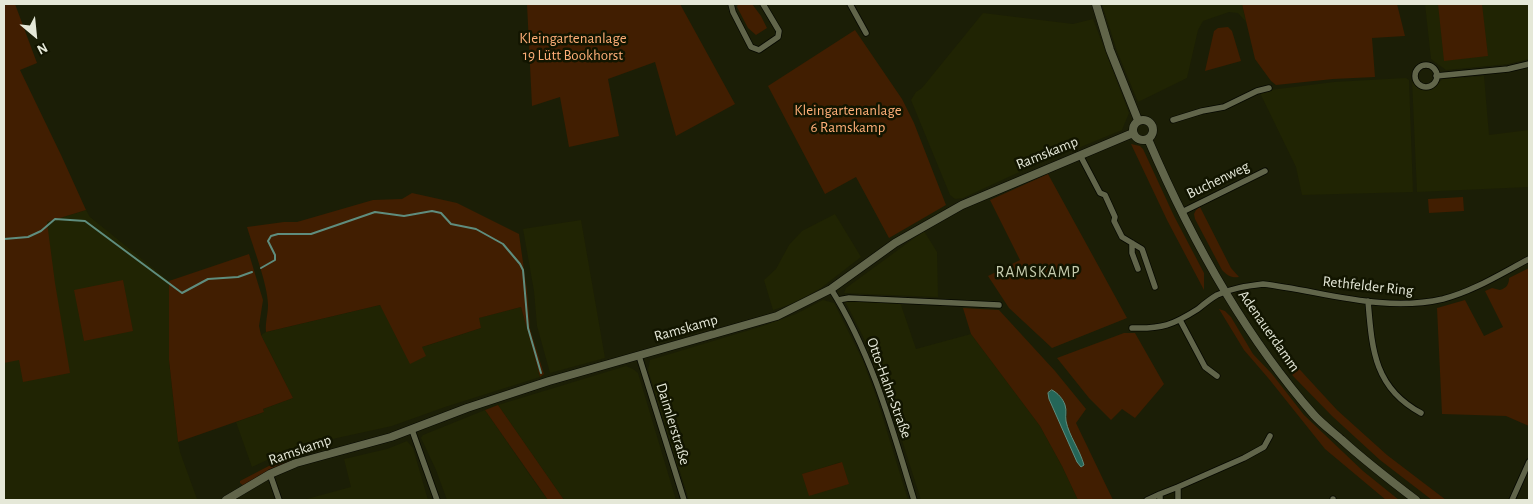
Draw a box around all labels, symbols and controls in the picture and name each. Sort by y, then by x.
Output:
north arrow [10,10,60,60]
park label: Kleingartenanlage 19 Lütt Bookhorst [519,29,627,64]
text: N [34,40,50,57]
park label: Kleingartenanlage 6 Ramskamp [794,101,902,136]
street label: Ramskamp [1013,132,1081,174]
street label: Buchenweg [1184,157,1252,203]
district label: RAMSKAMP [994,262,1082,282]
street label: Rethfelder Ring [1322,272,1414,300]
street label: Adenauerdamm [1234,287,1304,375]
street label: Ramskamp [652,310,720,346]
street label: Otto-Hahn-Straße [862,335,916,441]
street label: Daimlerstraße [652,381,694,467]
street label: Ramskamp [266,431,334,469]

